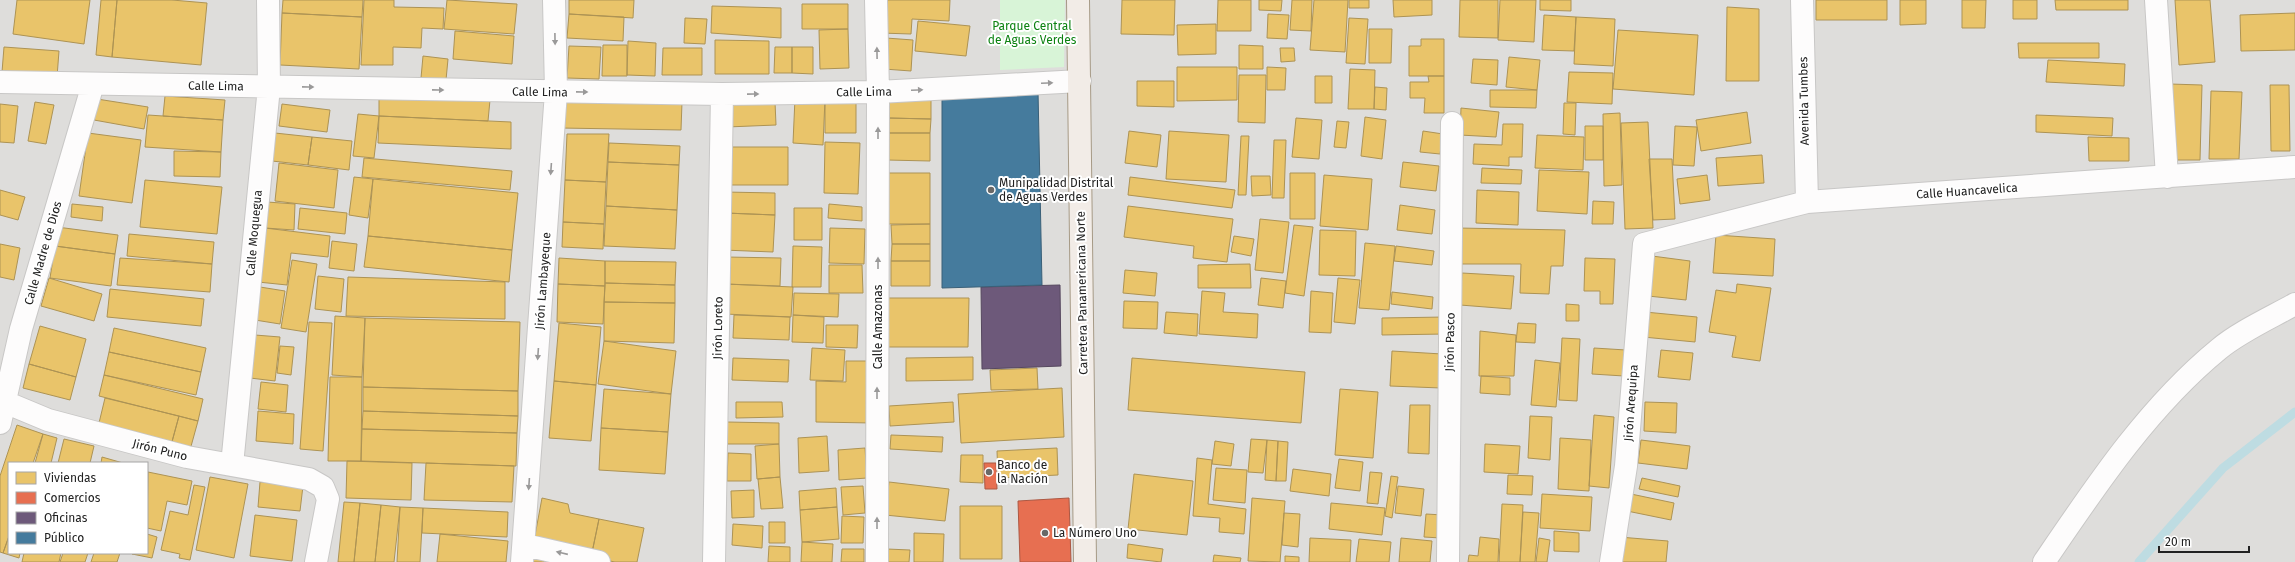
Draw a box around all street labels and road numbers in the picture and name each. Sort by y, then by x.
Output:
street label: Avenida Tumbes [1796,56,1812,146]
street label: Calle Lima [188,79,244,93]
street label: Calle Lima [512,85,568,99]
street label: Calle Lima [836,85,892,99]
street label: Calle Huancavelica [1916,180,2018,202]
street label: Calle Moquegua [243,189,265,277]
street label: Calle Madre de Dios [21,199,65,307]
street label: Carretera Panamericana Norte [1074,211,1090,375]
street label: Jirón Lambayeque [533,232,553,330]
street label: Calle Amazonas [871,284,885,369]
street label: Jirón Loreto [710,296,726,360]
street label: Jirón Pasco [1442,312,1458,372]
street label: Jirón Arequipa [1621,364,1641,442]
street label: Jirón Puno [131,436,189,464]

